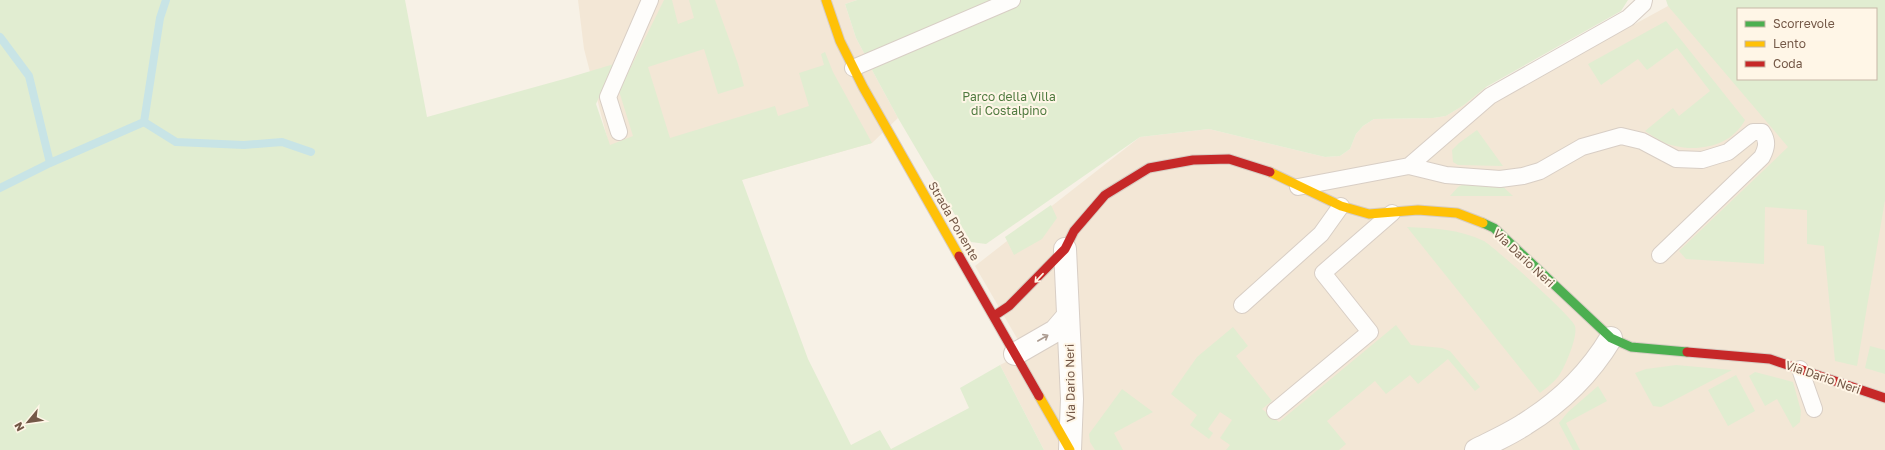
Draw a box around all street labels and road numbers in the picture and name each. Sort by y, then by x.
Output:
street label: Strada Ponente [925,179,983,263]
street label: Via Dario Neri [1490,226,1558,290]
street label: Via Dario Neri [1062,344,1078,422]
street label: Via Dario Neri [1784,357,1862,397]

